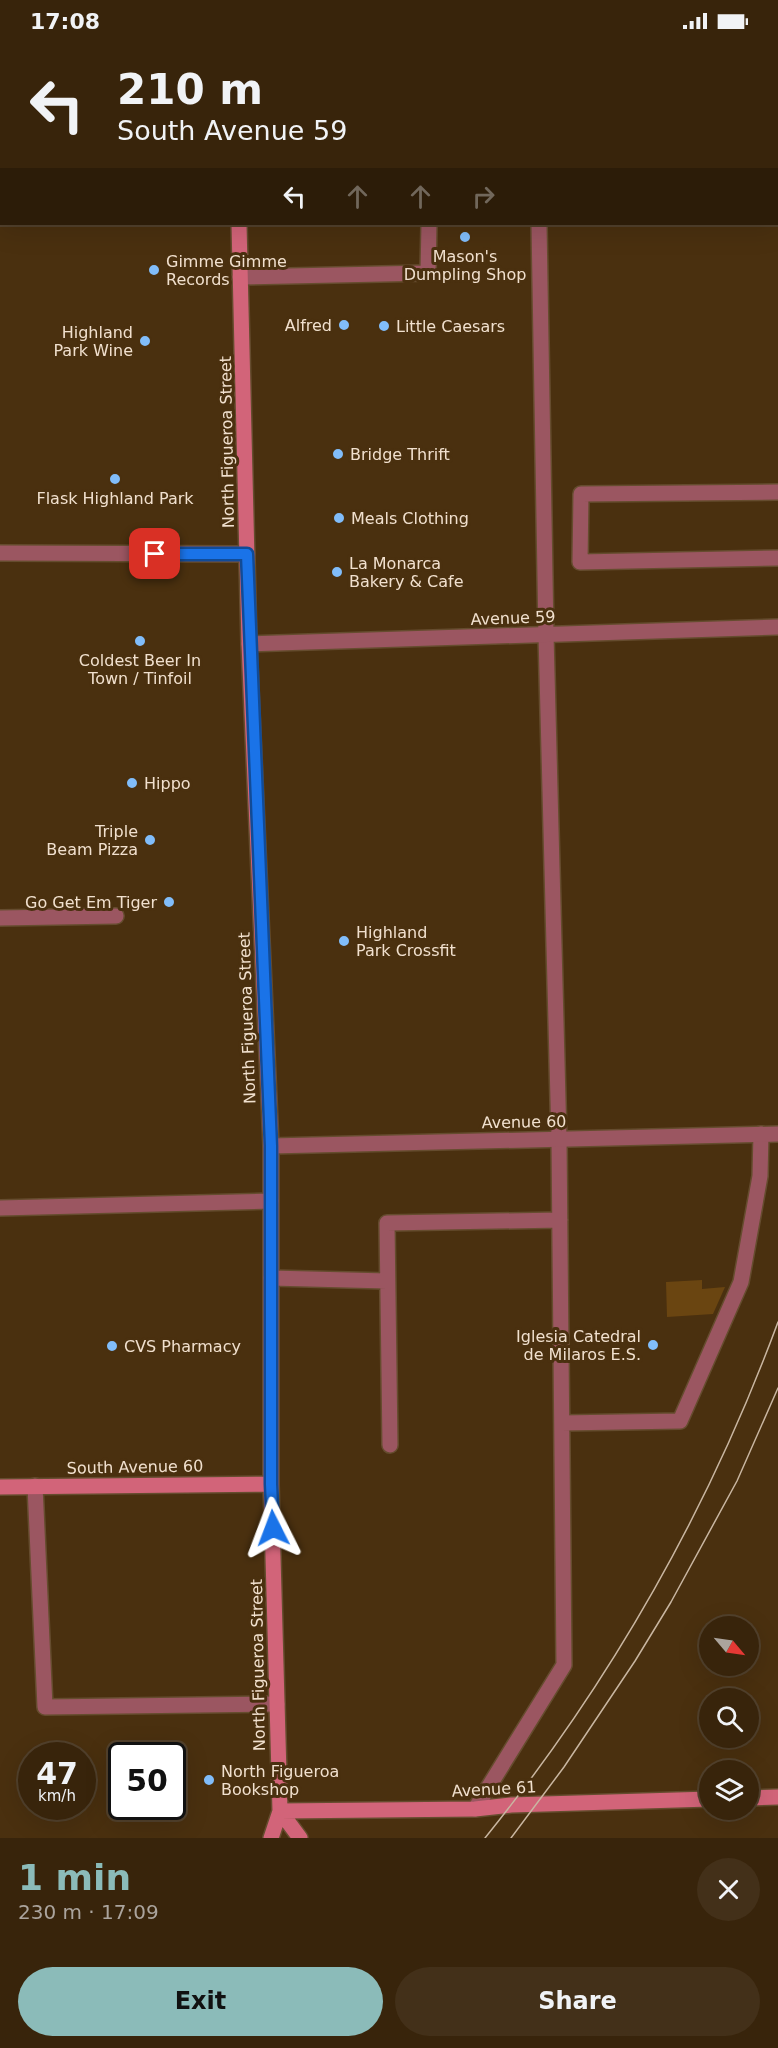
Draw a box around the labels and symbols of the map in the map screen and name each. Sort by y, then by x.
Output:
marker: Mason's Dumpling Shop [458,230,472,244]
place label: Mason's Dumpling Shop [404,247,526,284]
place label: Gimme Gimme Records [166,252,287,289]
marker: Gimme Gimme Records [147,263,161,277]
place label: Alfred [285,316,332,335]
place label: Little Caesars [396,317,505,336]
marker: Alfred [337,318,351,332]
marker: Little Caesars [377,319,391,333]
place label: Highland Park Wine [53,323,133,360]
marker: Highland Park Wine [138,334,152,348]
street label: North Figueroa Street [216,356,238,528]
place label: Bridge Thrift [350,445,450,464]
marker: Bridge Thrift [331,447,345,461]
marker: Flask Highland Park [108,472,122,486]
place label: Flask Highland Park [36,489,194,508]
place label: Meals Clothing [351,509,469,528]
marker: Meals Clothing [332,511,346,525]
pin [129,528,180,579]
place label: La Monarca Bakery & Cafe [349,554,463,591]
marker: La Monarca Bakery & Cafe [330,565,344,579]
street label: Avenue 59 [470,607,556,629]
marker: Coldest Beer In Town / Tinfoil [133,634,147,648]
place label: Coldest Beer In Town / Tinfoil [79,651,201,688]
place label: Hippo [144,774,191,793]
marker: Hippo [125,776,139,790]
place label: Triple Beam Pizza [46,822,138,859]
marker: Triple Beam Pizza [143,833,157,847]
place label: Go Get Em Tiger [25,893,157,912]
marker: Go Get Em Tiger [162,895,176,909]
place label: Highland Park Crossfit [356,923,456,960]
street label: North Figueroa Street [235,932,259,1104]
marker: Highland Park Crossfit [337,934,351,948]
street label: Avenue 60 [481,1112,567,1132]
place label: Iglesia Catedral de Milaros E.S. [516,1327,641,1364]
place label: CVS Pharmacy [124,1337,241,1356]
marker: Iglesia Catedral de Milaros E.S. [646,1338,660,1352]
marker: CVS Pharmacy [105,1339,119,1353]
street label: South Avenue 60 [67,1456,203,1478]
position arrow [241,1496,305,1560]
street label: North Figueroa Street [247,1579,269,1751]
north arrow [699,1616,759,1676]
speed limit sign: 50 [108,1742,186,1820]
place label: North Figueroa Bookshop [221,1762,339,1799]
marker: North Figueroa Bookshop [202,1773,216,1787]
street label: Avenue 61 [451,1777,537,1801]

